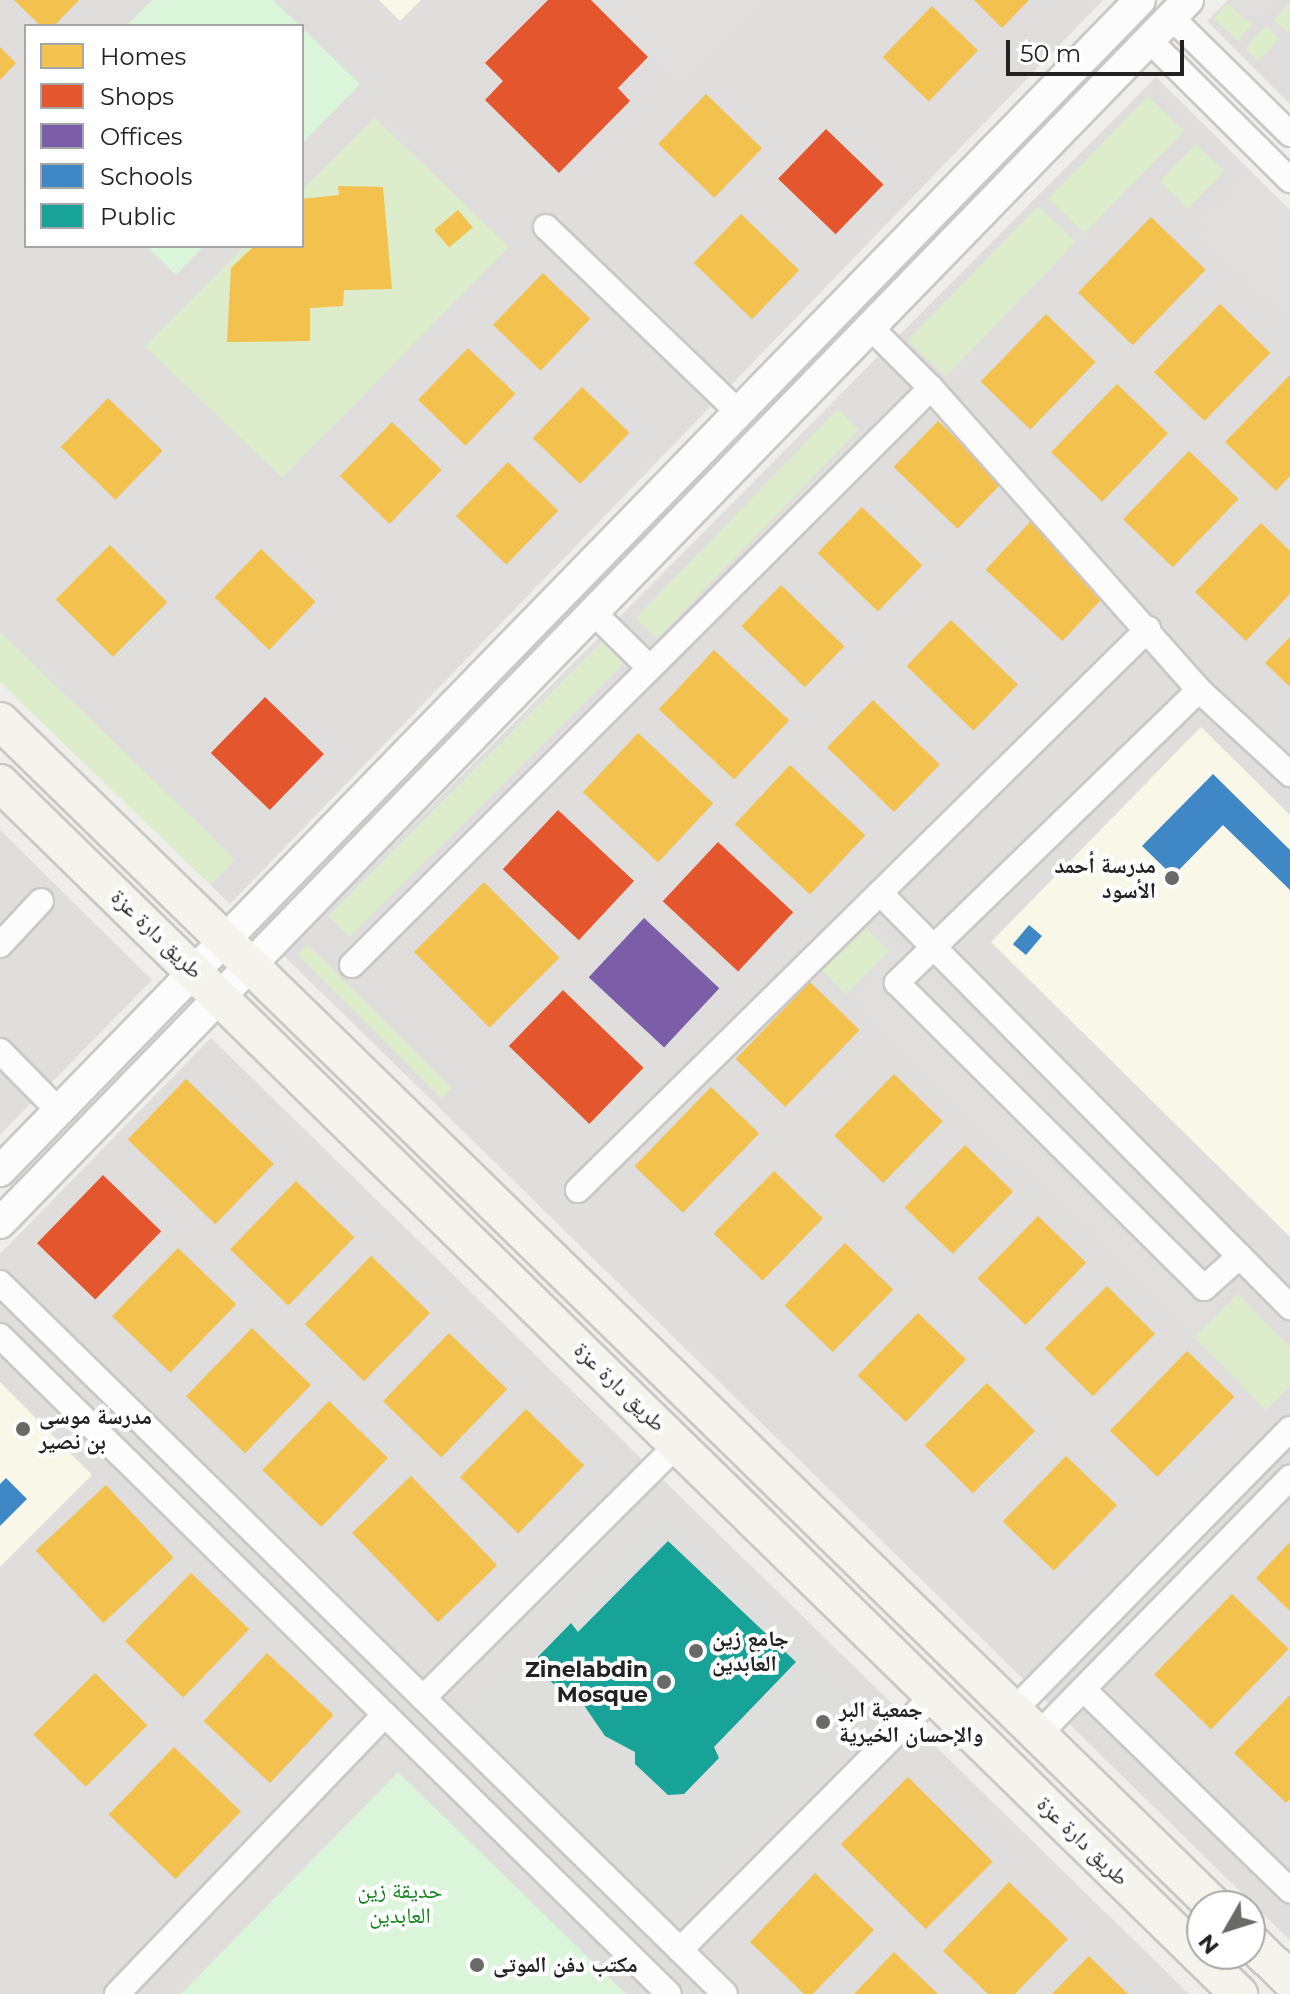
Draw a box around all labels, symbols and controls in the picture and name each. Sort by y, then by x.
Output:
legend [24,24,304,248]
scale bar [1010,24,1188,74]
text: 50 m [1020,39,1081,68]
text: Homes [100,42,186,71]
text: Shops [100,82,174,111]
text: Offices [100,122,182,151]
text: Schools [100,162,193,191]
text: Public [100,202,176,231]
place label: مدرسة أحمد الأسود [1054,852,1156,904]
marker: مدرسة أحمد الأسود [1163,869,1181,887]
street label: طريق دارة عزة [106,884,208,984]
street label: طريق دارة عزة [569,1337,671,1437]
place label: مدرسة موسى بن نصير [39,1403,152,1454]
marker: مدرسة موسى بن نصير [14,1420,32,1438]
place label: جامع زين العابدين [712,1625,789,1676]
marker: جامع زين العابدين [687,1642,705,1660]
place label: Zinelabdin Mosque [525,1656,648,1708]
marker: Zinelabdin Mosque [655,1673,673,1691]
place label: جمعية البر والإحسان الخيرية [839,1696,984,1748]
marker: جمعية البر والإحسان الخيرية [814,1713,832,1731]
street label: طريق دارة عزة [1032,1791,1134,1891]
park label: حديقة زين العابدين [357,1877,443,1928]
north arrow [1186,1890,1266,1970]
text: N [1192,1929,1225,1960]
place label: مكتب دفن الموتى [493,1952,638,1978]
marker: مكتب دفن الموتى [468,1956,486,1974]

